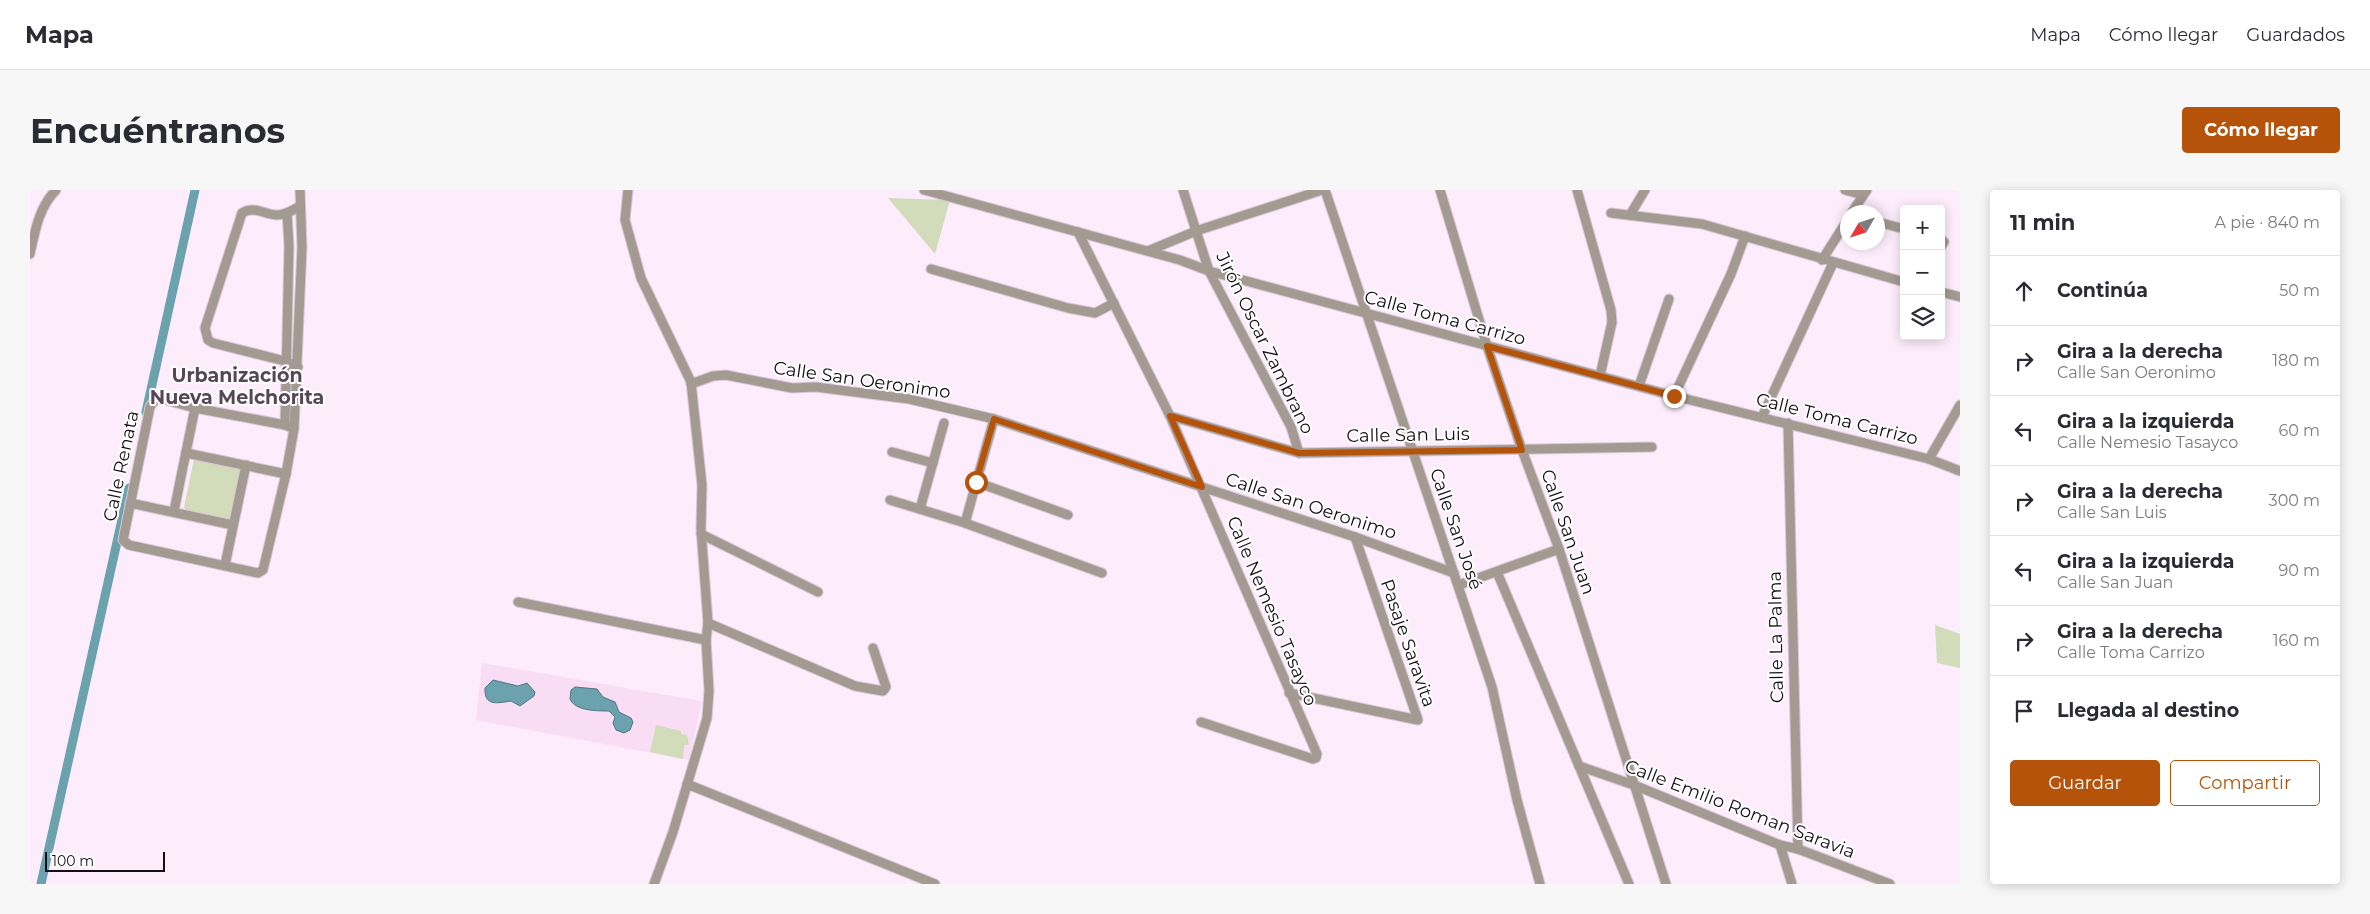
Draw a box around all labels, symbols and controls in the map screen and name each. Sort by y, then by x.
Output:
text: Mapa [25,20,94,49]
text: Mapa [2030,24,2081,46]
text: Cómo llegar [2109,24,2218,46]
text: Guardados [2246,24,2345,46]
button: Cómo llegar [2182,107,2340,153]
text: Encuéntranos [30,109,285,152]
north arrow [1840,205,1885,250]
map controls [1900,205,1945,340]
button: + [1900,205,1945,250]
text: 11 min [2010,210,2075,235]
text: A pie · 840 m [2215,213,2320,232]
street label: Jirón Oscar Zambrano [1211,247,1319,438]
button: − [1900,250,1945,295]
icon: ahead [2010,277,2038,305]
text: Continúa [2057,279,2148,302]
text: 50 m [2279,281,2320,300]
street label: Calle Toma Carrizo [1362,286,1528,350]
button: layers [1900,295,1945,340]
text: Gira a la derecha [2057,340,2223,363]
icon: right [2010,347,2038,375]
text: 180 m [2272,351,2320,370]
street label: Calle San Oeronimo [772,357,952,403]
text: Calle San Oeronimo [2057,363,2216,382]
district label: Urbanización Nueva Melchorita [150,364,324,409]
route end [1663,385,1686,408]
street label: Calle Toma Carrizo [1754,388,1920,450]
street label: Calle Renata [99,409,143,523]
text: Gira a la izquierda [2057,410,2235,433]
icon: left [2010,417,2038,445]
text: 60 m [2278,421,2320,440]
street label: Calle San Luis [1346,423,1470,447]
text: Calle Nemesio Tasayco [2057,433,2238,452]
street label: Calle San José [1425,465,1487,593]
street label: Calle San Juan [1536,466,1600,598]
street label: Calle San Oeronimo [1223,468,1399,544]
route start [965,471,988,494]
text: Gira a la derecha [2057,480,2223,503]
icon: right [2010,487,2038,515]
text: 300 m [2269,491,2320,510]
text: Calle San Luis [2057,503,2167,522]
street label: Calle Nemesio Tasayco [1222,513,1322,709]
text: Gira a la izquierda [2057,550,2235,573]
icon: left [2010,557,2038,585]
text: 90 m [2278,561,2320,580]
street label: Calle La Palma [1764,571,1788,703]
text: Calle San Juan [2057,573,2173,592]
street label: Pasaje Saravita [1376,576,1440,710]
text: Gira a la derecha [2057,620,2223,643]
icon: right [2010,627,2038,655]
text: 160 m [2273,631,2320,650]
text: Calle Toma Carrizo [2057,643,2205,662]
icon: arrive [2010,697,2038,725]
text: Llegada al destino [2057,699,2239,722]
street label: Calle Emilio Roman Saravia [1622,755,1858,863]
button: Guardar [2010,760,2160,806]
button: Compartir [2170,760,2320,806]
scale bar [45,849,165,872]
text: 100 m [52,852,94,870]

